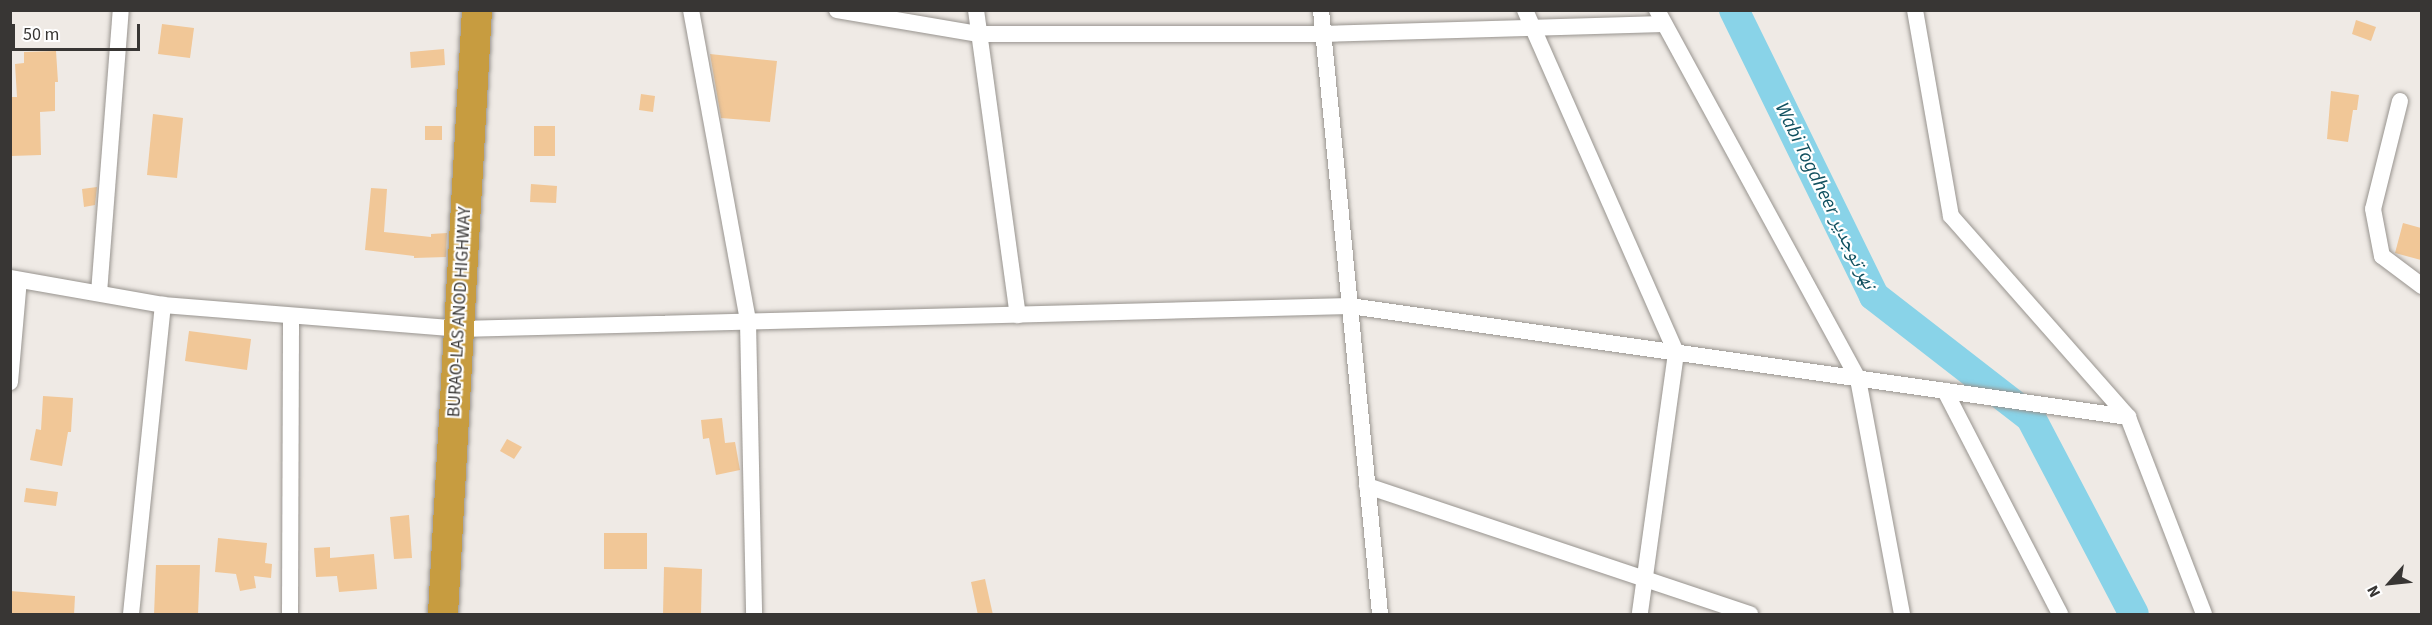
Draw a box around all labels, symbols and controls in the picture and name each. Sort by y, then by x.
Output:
scale bar [15,12,142,50]
text: 50 m [23,22,59,47]
water label: Wabi Togdheer نهر توجدير [1769,99,1881,293]
street label: BURAO-LAS ANOD HIGHWAY [444,206,476,418]
north arrow [2360,553,2420,613]
text: N [2362,581,2386,601]

